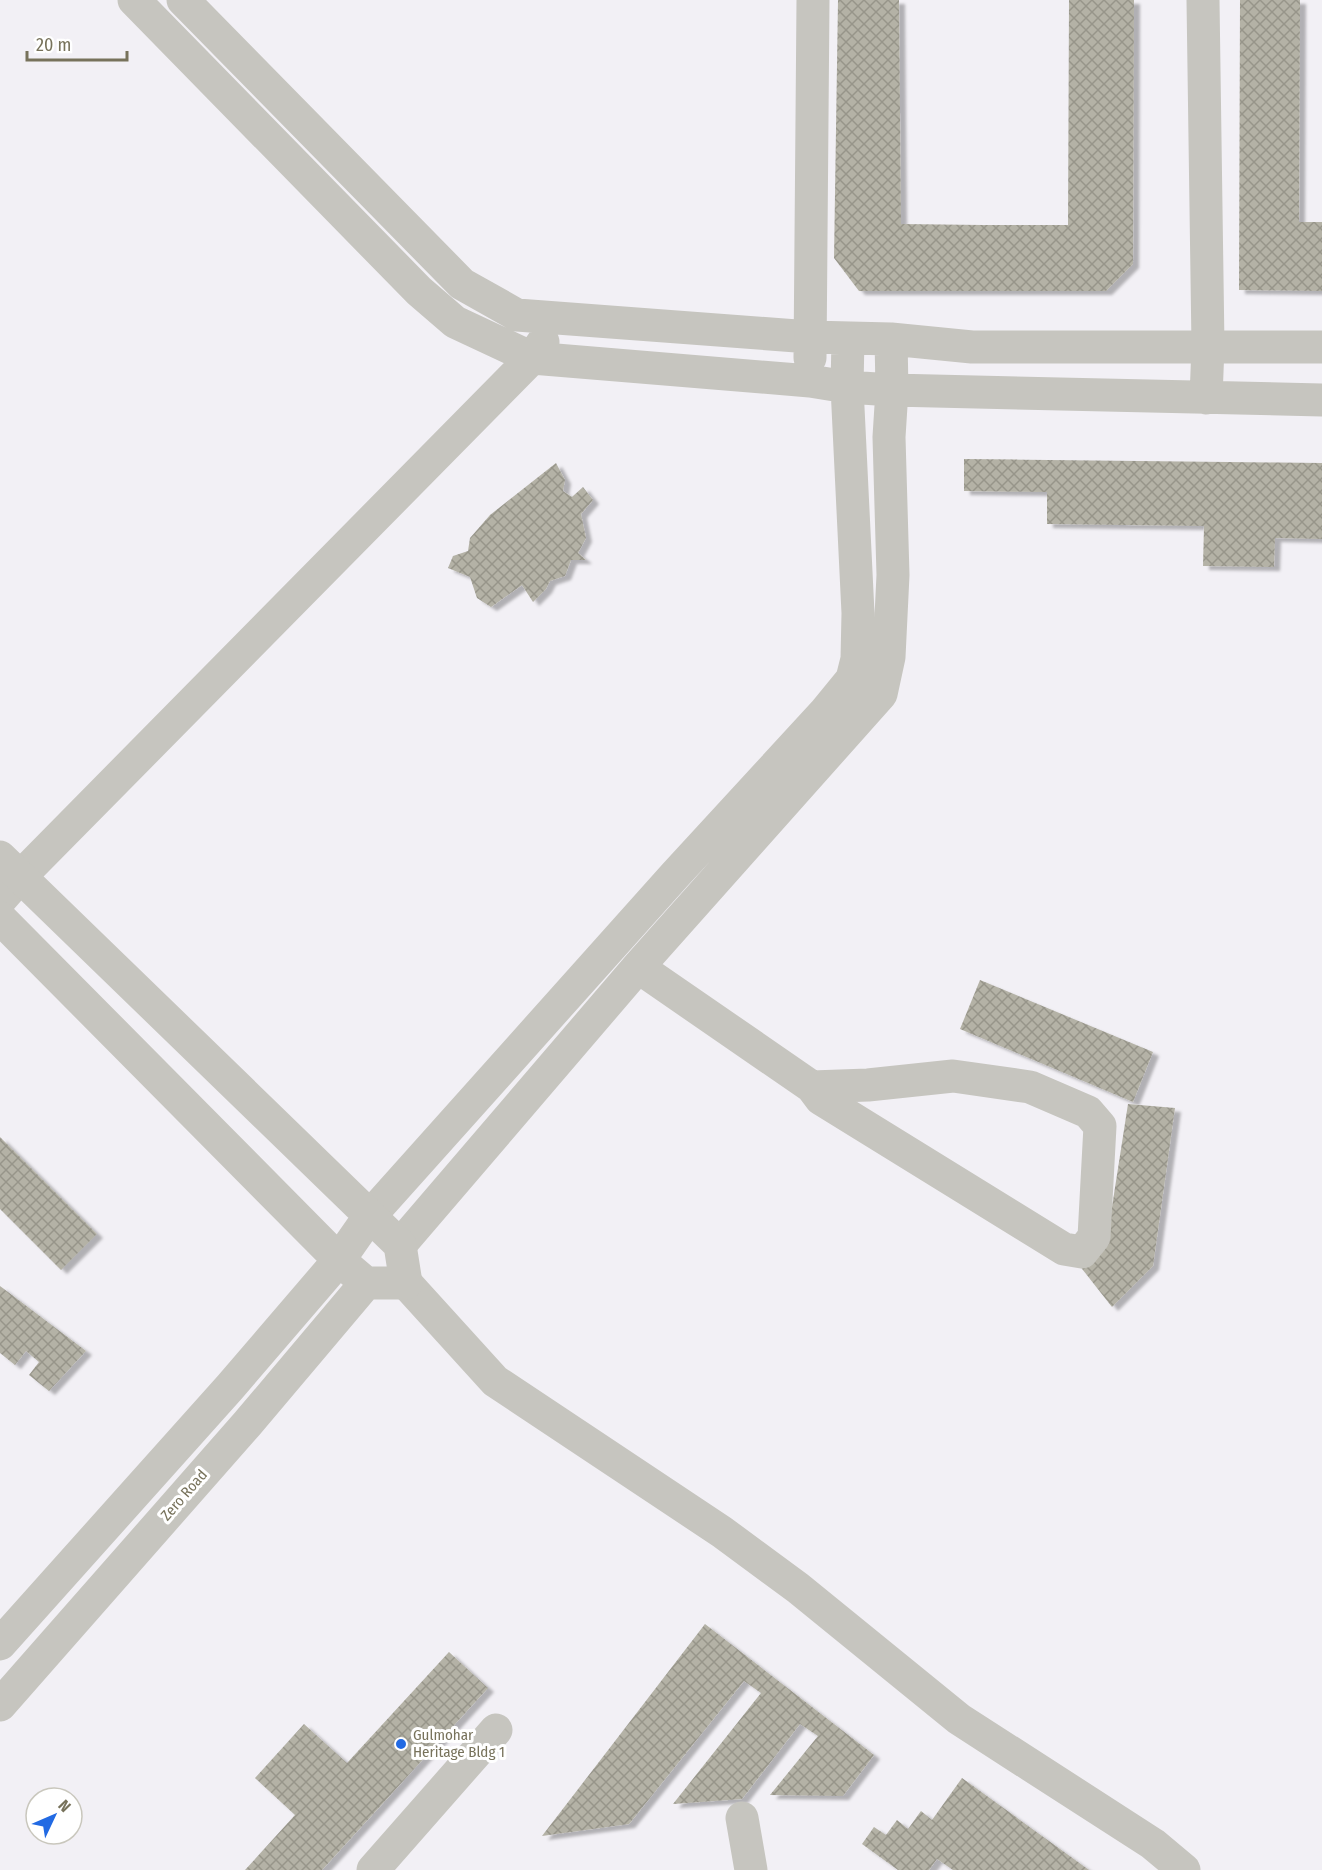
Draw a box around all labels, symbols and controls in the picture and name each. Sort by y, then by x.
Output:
scale bar [27,24,128,62]
text: 20 m [36,34,71,56]
street label: Zero Road [157,1466,211,1524]
place label: Gulmohar Heritage Bldg 1 [413,1726,505,1761]
marker: Gulmohar Heritage Bldg 1 [394,1737,408,1751]
north arrow [24,1786,84,1846]
text: N [54,1796,75,1816]

